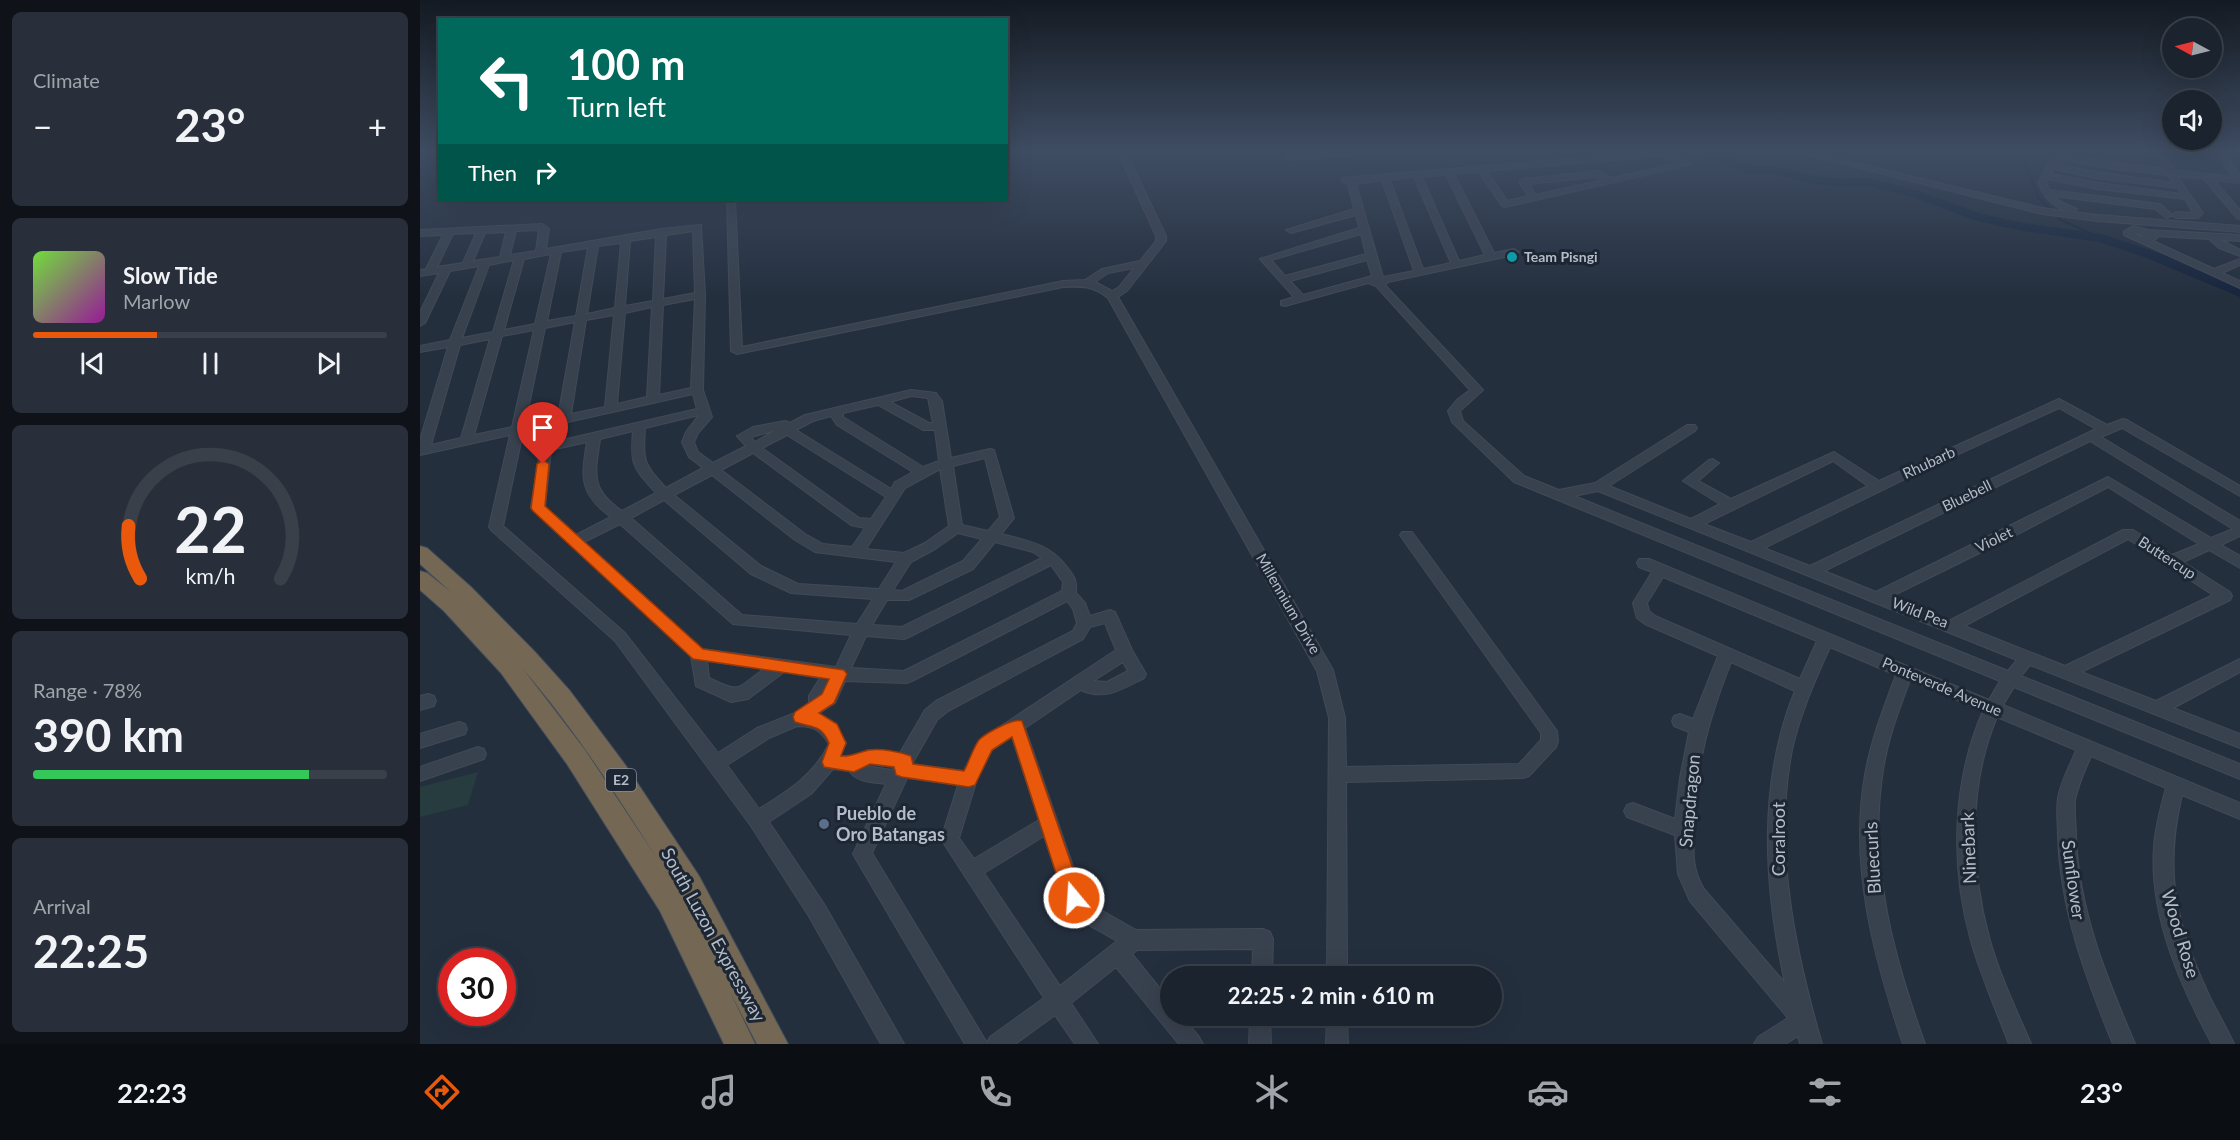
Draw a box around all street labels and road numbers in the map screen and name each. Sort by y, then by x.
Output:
street label: Rhubarb [1900,442,1958,482]
street label: Bluebell [1939,475,1994,515]
street label: Violet [1972,522,2016,556]
street label: Buttercup [2135,532,2200,582]
street label: Millennium Drive [1253,550,1325,657]
street label: Wild Pea [1890,593,1951,631]
street label: Ponteverde Avenue [1880,653,2005,719]
street label: Snapdragon [1674,753,1704,848]
road number: E2 [606,769,636,791]
street label: Coralroot [1767,801,1789,876]
street label: Ninebark [1956,811,1980,884]
street label: Bluecurls [1859,821,1885,895]
street label: Sunflower [2058,839,2091,922]
street label: South Luzon Expressway [657,844,771,1026]
street label: Wood Rose [2157,887,2205,980]

